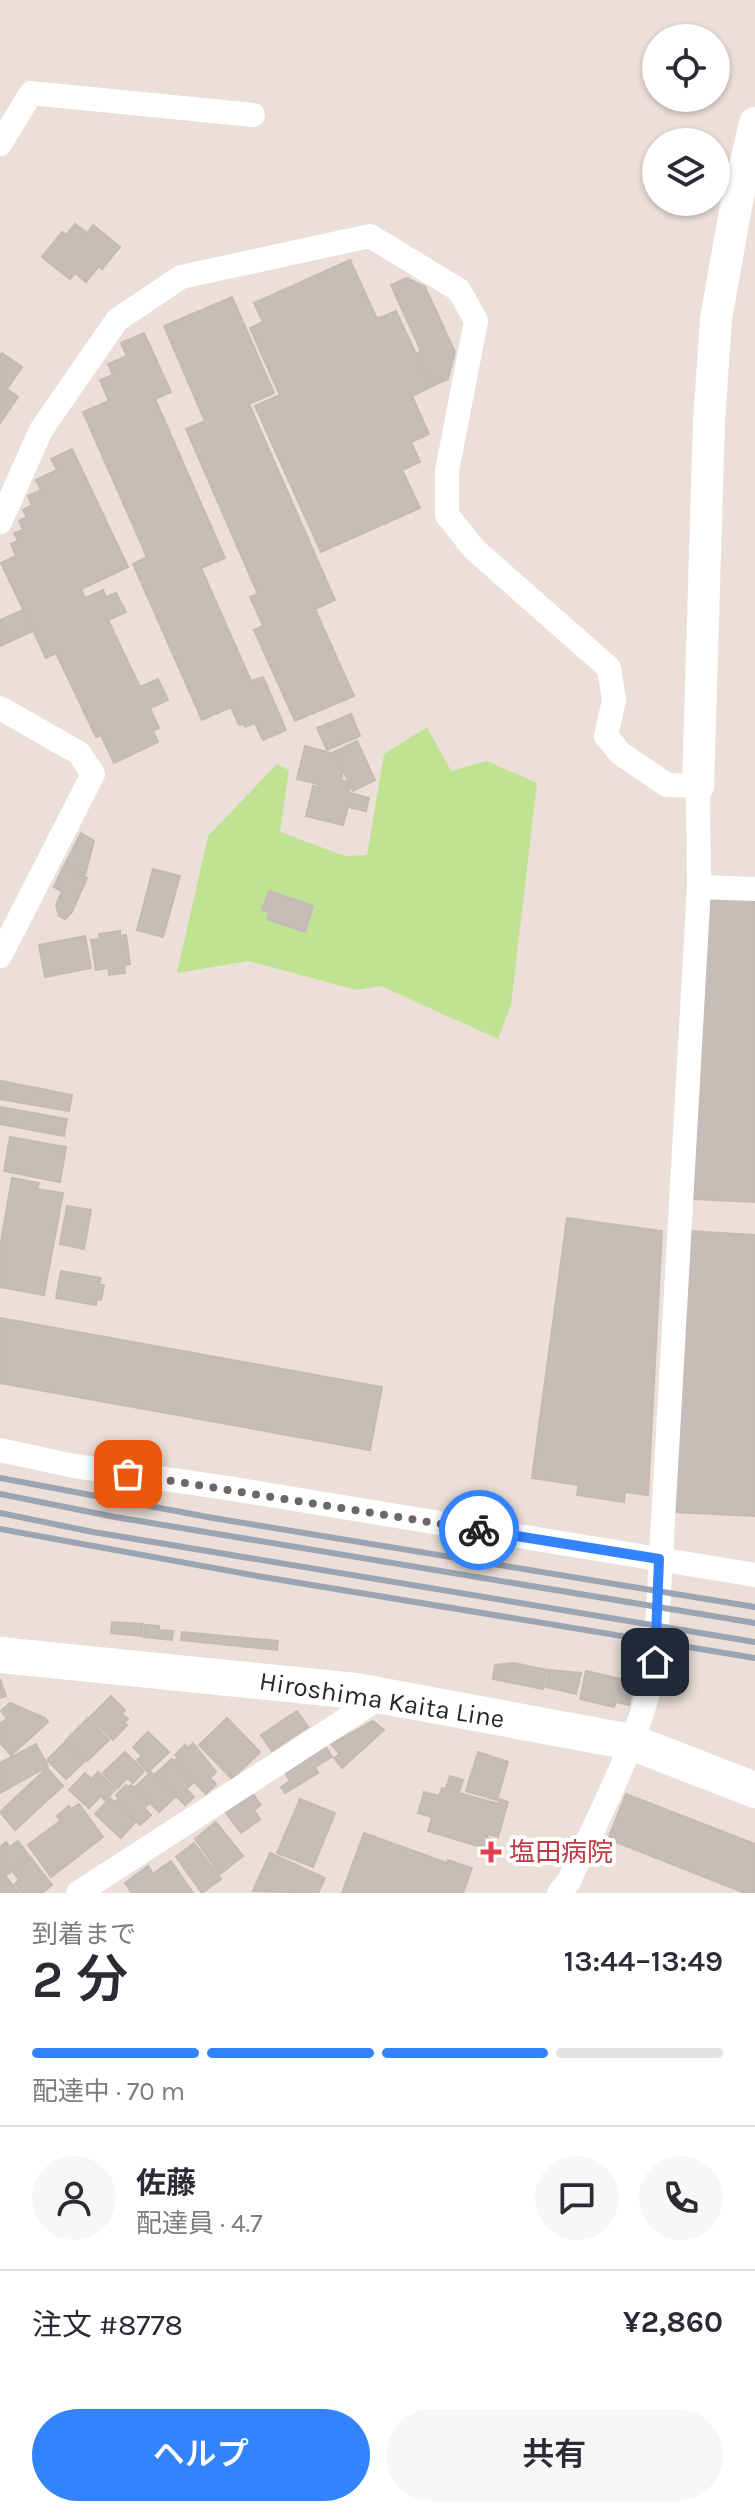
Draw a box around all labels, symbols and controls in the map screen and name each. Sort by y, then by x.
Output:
map controls [642,24,730,216]
button: locate [642,24,730,112]
button: layers [642,128,730,216]
pin [94,1440,162,1508]
icon: bag [106,1452,150,1496]
courier [439,1490,519,1570]
icon: bike [457,1508,501,1552]
pin [621,1628,689,1696]
icon: home [633,1640,677,1684]
street label: Hiroshima Kaita Line [257,1665,507,1735]
place label: 塩田病院 [509,1837,613,1868]
marker: 塩田病院 [480,1841,502,1863]
text: 到着まで [32,1919,136,1950]
text: 13:44–13:49 [564,1943,723,1979]
text: 2 分 [32,1949,128,2010]
text: 配達中 · 70 m [32,2076,185,2107]
button: person [32,2156,116,2240]
button: chat [535,2156,619,2240]
button: phone [639,2156,723,2240]
text: 佐藤 [136,2165,196,2201]
text: 配達員 · 4.7 [136,2208,262,2239]
text: ¥2,860 [623,2304,723,2340]
text: 注文 #8778 [32,2307,183,2343]
button: ヘルプ [32,2409,370,2501]
button: 共有 [386,2409,723,2501]

